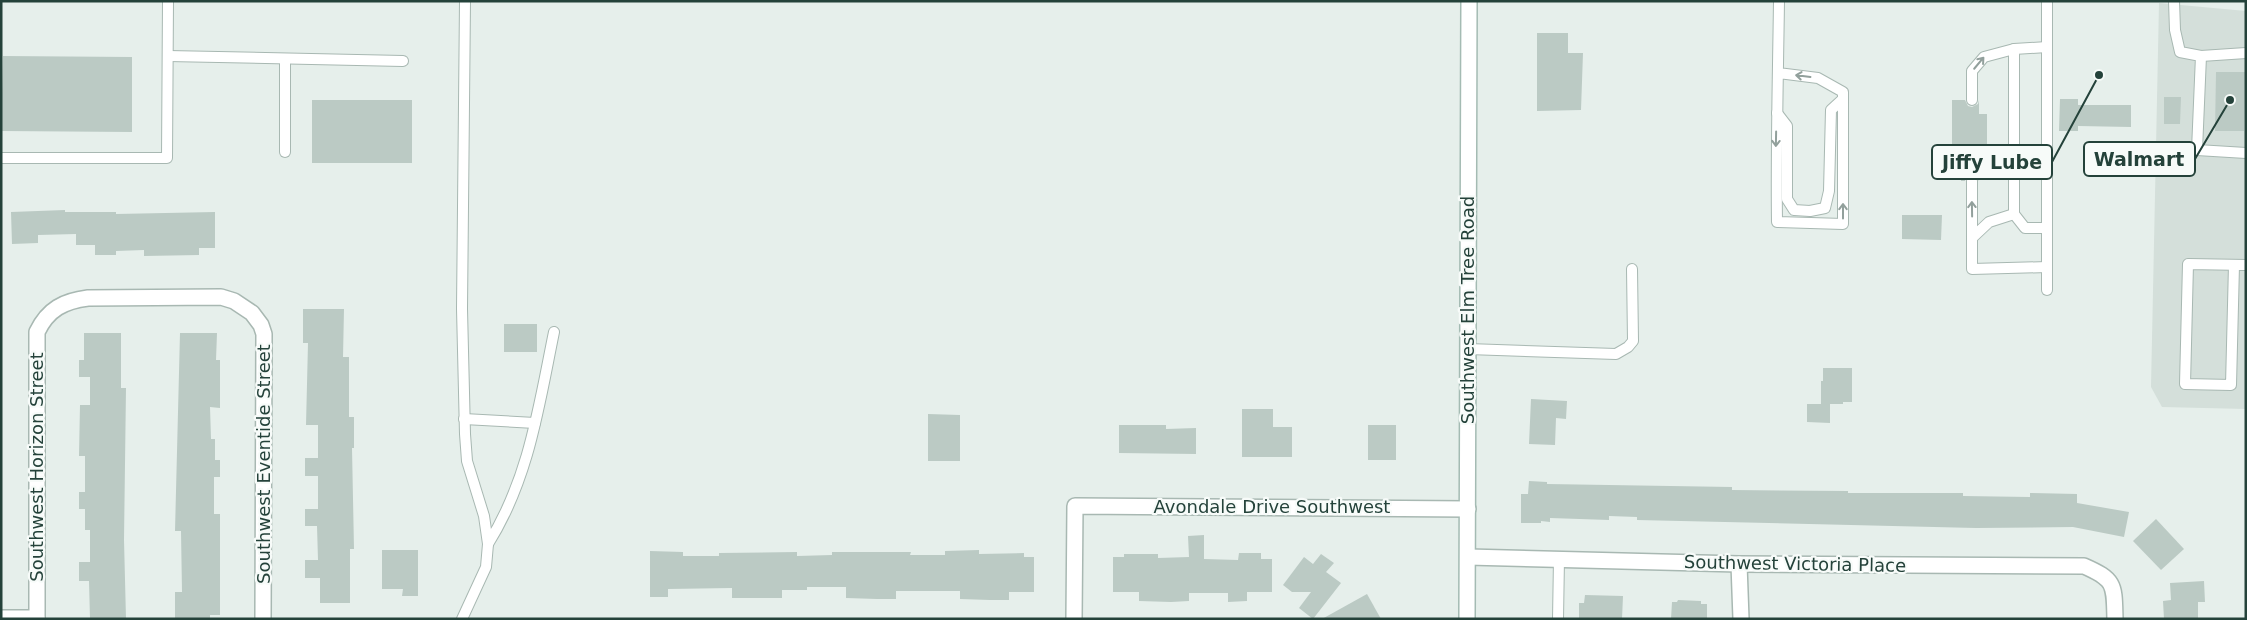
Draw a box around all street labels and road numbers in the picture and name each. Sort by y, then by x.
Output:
street label: Southwest Elm Tree Road [1457,196,1478,424]
street label: Southwest Eventide Street [253,344,274,584]
street label: Southwest Horizon Street [26,352,47,582]
street label: Avondale Drive Southwest [1154,496,1390,517]
street label: Southwest Victoria Place [1684,551,1906,576]

